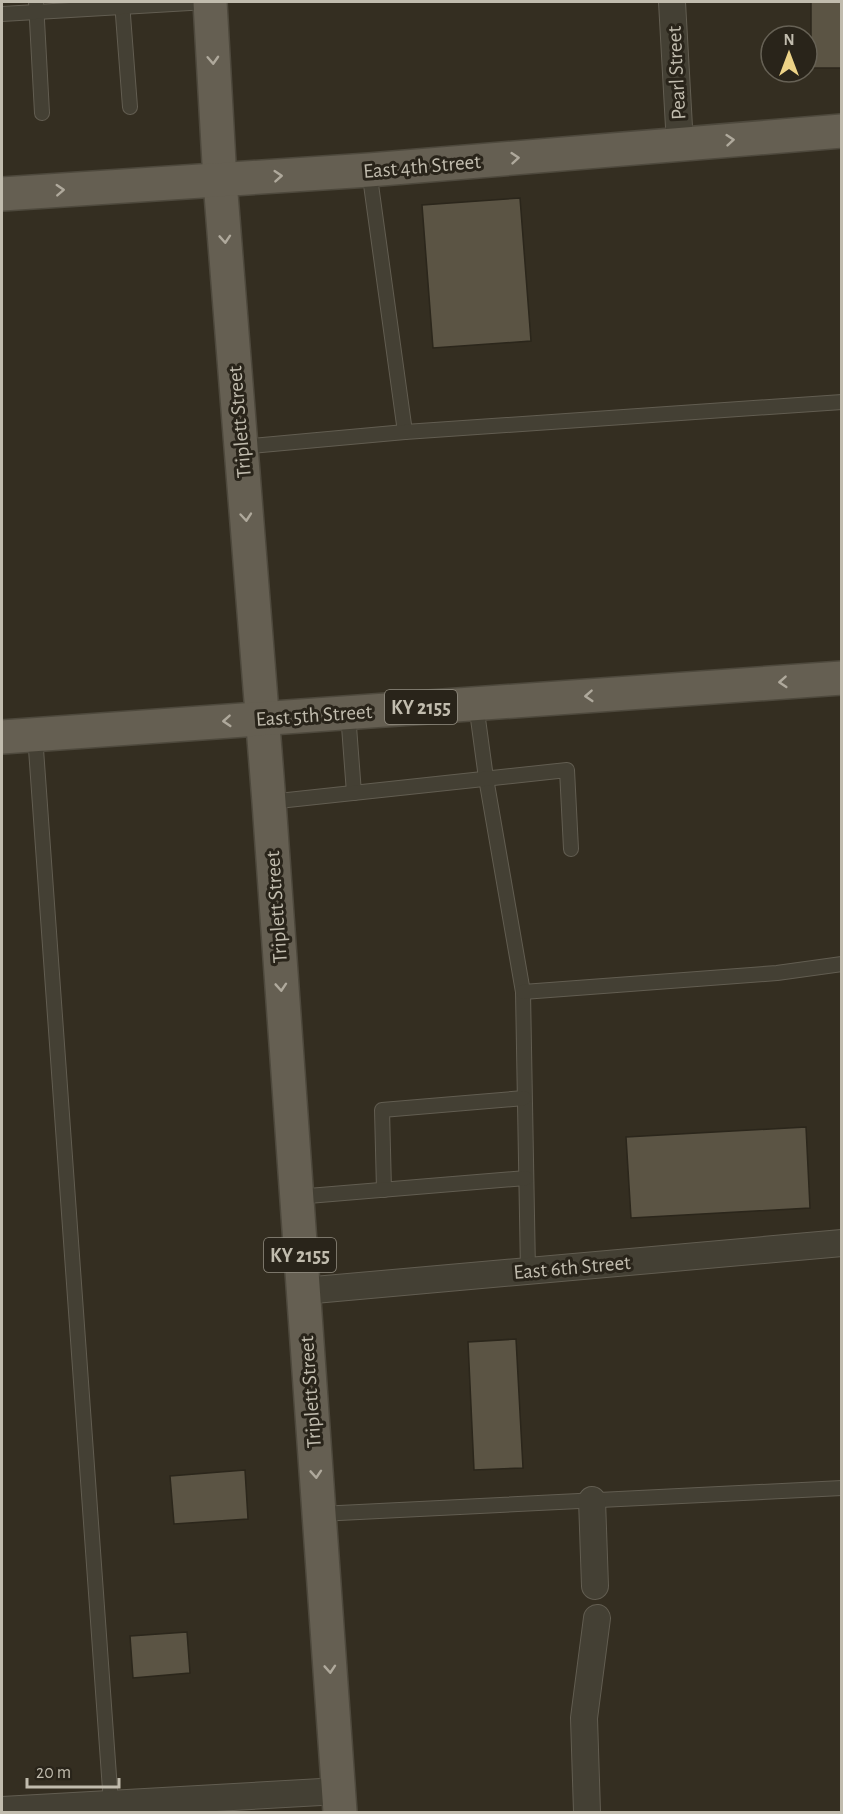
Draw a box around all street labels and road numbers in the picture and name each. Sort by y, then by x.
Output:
street label: Pearl Street [664,25,689,121]
street label: East 4th Street [362,151,482,182]
street label: Triplett Street [224,365,255,479]
road number: KY 2155 [385,690,457,724]
street label: East 5th Street [255,701,373,730]
street label: Triplett Street [262,850,291,964]
road number: KY 2155 [264,1238,336,1272]
street label: East 6th Street [512,1252,632,1283]
street label: Triplett Street [296,1335,325,1449]

